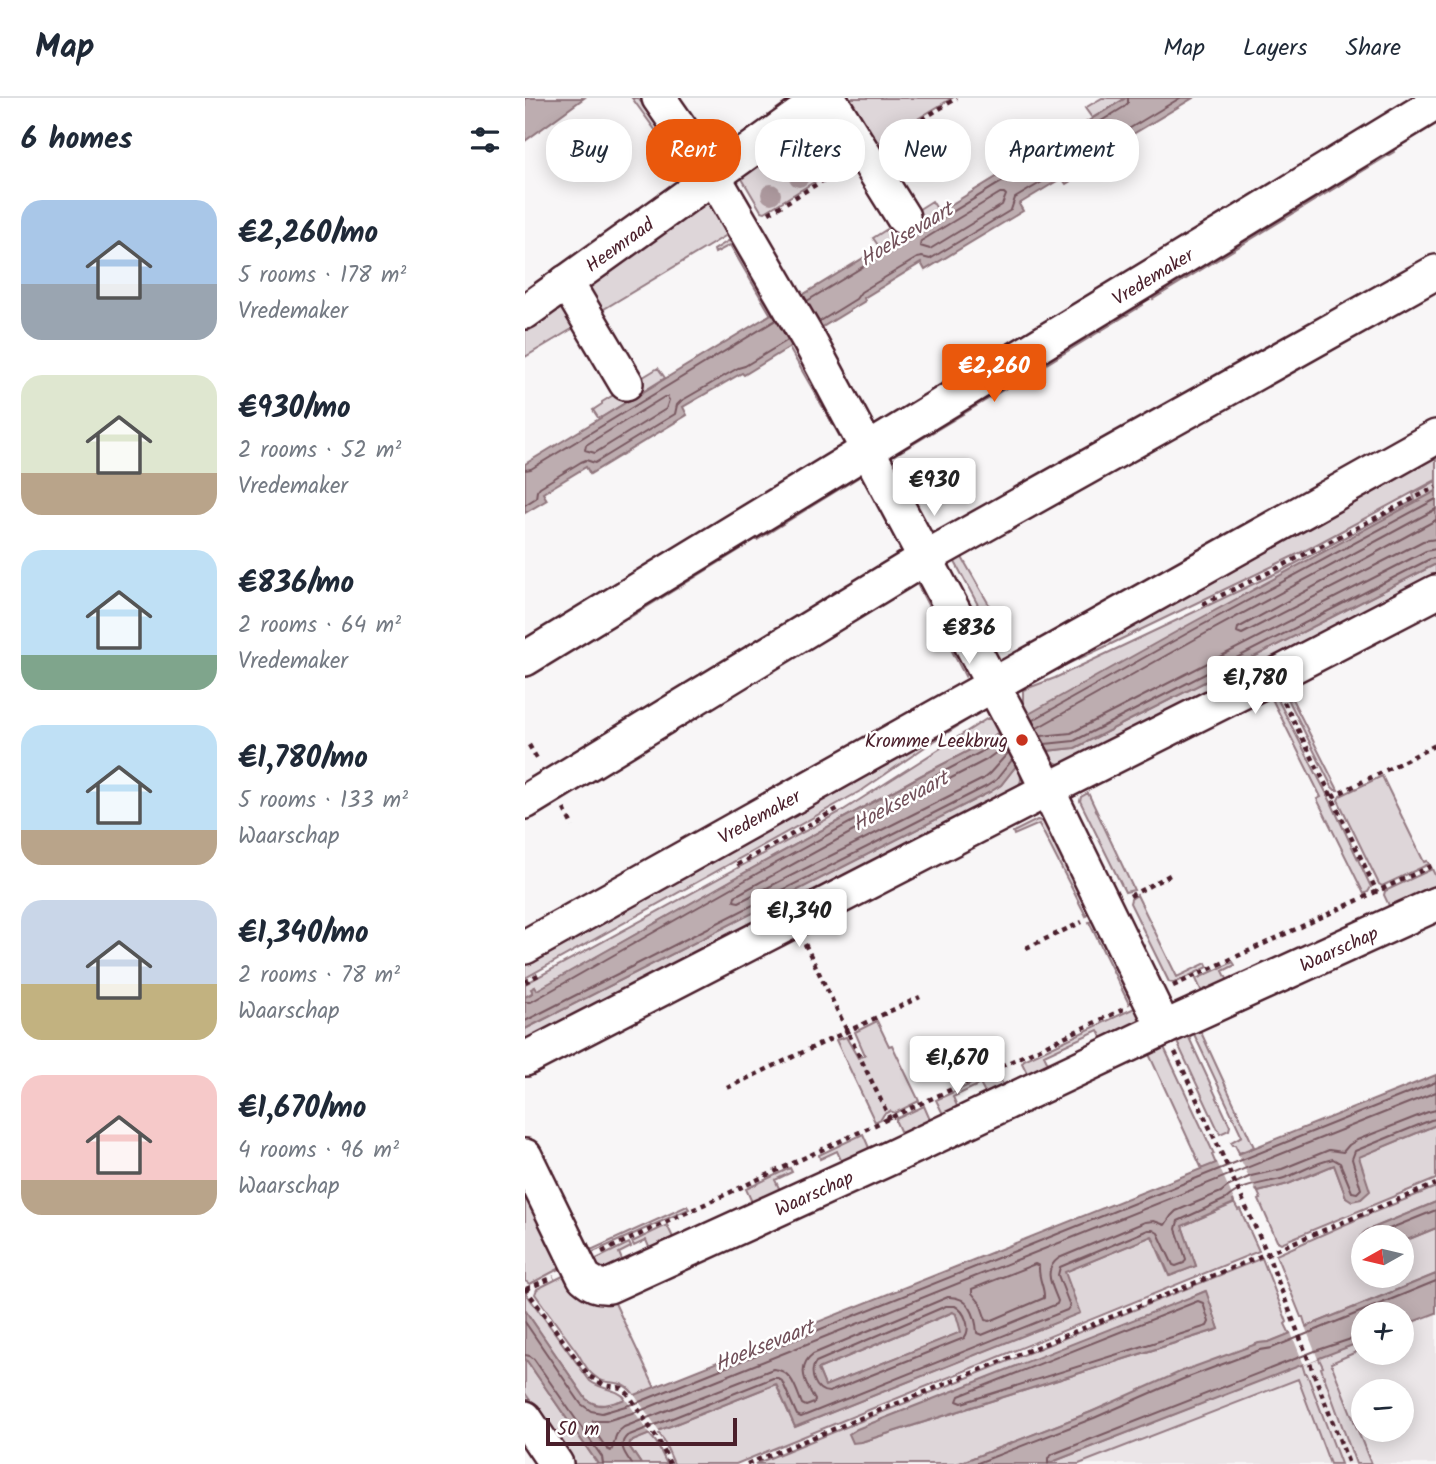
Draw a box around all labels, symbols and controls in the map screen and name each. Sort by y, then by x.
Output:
text: Map [35,22,95,75]
text: Map [1163,29,1205,68]
text: Layers [1243,29,1307,68]
text: Share [1345,29,1401,68]
text: 6 homes [21,116,133,164]
chip: Buy [546,119,632,182]
chip: Rent [646,119,741,182]
chip: Filters [755,119,865,182]
chip: New [879,119,971,182]
chip: Apartment [985,119,1139,182]
icon: filters [466,121,504,159]
water label: Hoeksevaart [853,193,963,276]
text: €2,260/mo [238,210,378,258]
street label: Heemraad [580,211,661,281]
icon: home [77,228,161,312]
street label: Vredemaker [1107,240,1201,314]
text: 5 rooms · 178 m² [238,258,406,294]
text: Vredemaker [238,294,348,330]
pin: €2,260 [937,344,1051,404]
text: €2,260 [958,349,1030,385]
text: €930/mo [238,385,351,433]
icon: home [77,403,161,487]
text: 2 rooms · 52 m² [238,433,401,469]
pin: €930 [893,458,975,518]
text: €930 [909,463,959,499]
text: Vredemaker [238,469,348,505]
text: €836/mo [238,560,354,608]
icon: home [77,578,161,662]
pin: €836 [928,606,1010,666]
text: 2 rooms · 64 m² [238,608,401,644]
text: €836 [942,611,996,647]
text: Vredemaker [238,644,348,680]
pin: €1,780 [1198,656,1312,716]
text: €1,780 [1223,661,1287,697]
place label: Kromme Leekbrug [865,727,1008,757]
marker: Kromme Leekbrug [1014,732,1030,748]
text: €1,780/mo [238,735,368,783]
icon: home [77,753,161,837]
water label: Hoeksevaart [847,762,957,842]
street label: Vredemaker [713,782,808,853]
text: 5 rooms · 133 m² [238,783,408,819]
text: Waarschap [238,819,339,855]
pin: €1,340 [742,890,856,949]
text: €1,340 [767,894,831,930]
text: €1,340/mo [238,910,369,958]
street label: Waarschap [1295,919,1384,981]
icon: home [77,928,161,1012]
text: 2 rooms · 78 m² [238,958,400,994]
text: Waarschap [238,994,339,1030]
pin: €1,670 [900,1037,1014,1096]
text: €1,670 [926,1041,988,1077]
text: €1,670/mo [238,1085,366,1133]
icon: home [77,1103,161,1187]
text: 4 rooms · 96 m² [238,1133,399,1169]
street label: Waarschap [770,1164,859,1226]
text: Waarschap [238,1169,339,1205]
north arrow [1351,1225,1414,1288]
map controls [1351,1225,1414,1442]
button: + [1351,1302,1414,1365]
water label: Hoeksevaart [710,1310,822,1381]
button: − [1351,1379,1414,1442]
scale bar [546,1415,737,1447]
text: 50 m [557,1415,599,1445]

